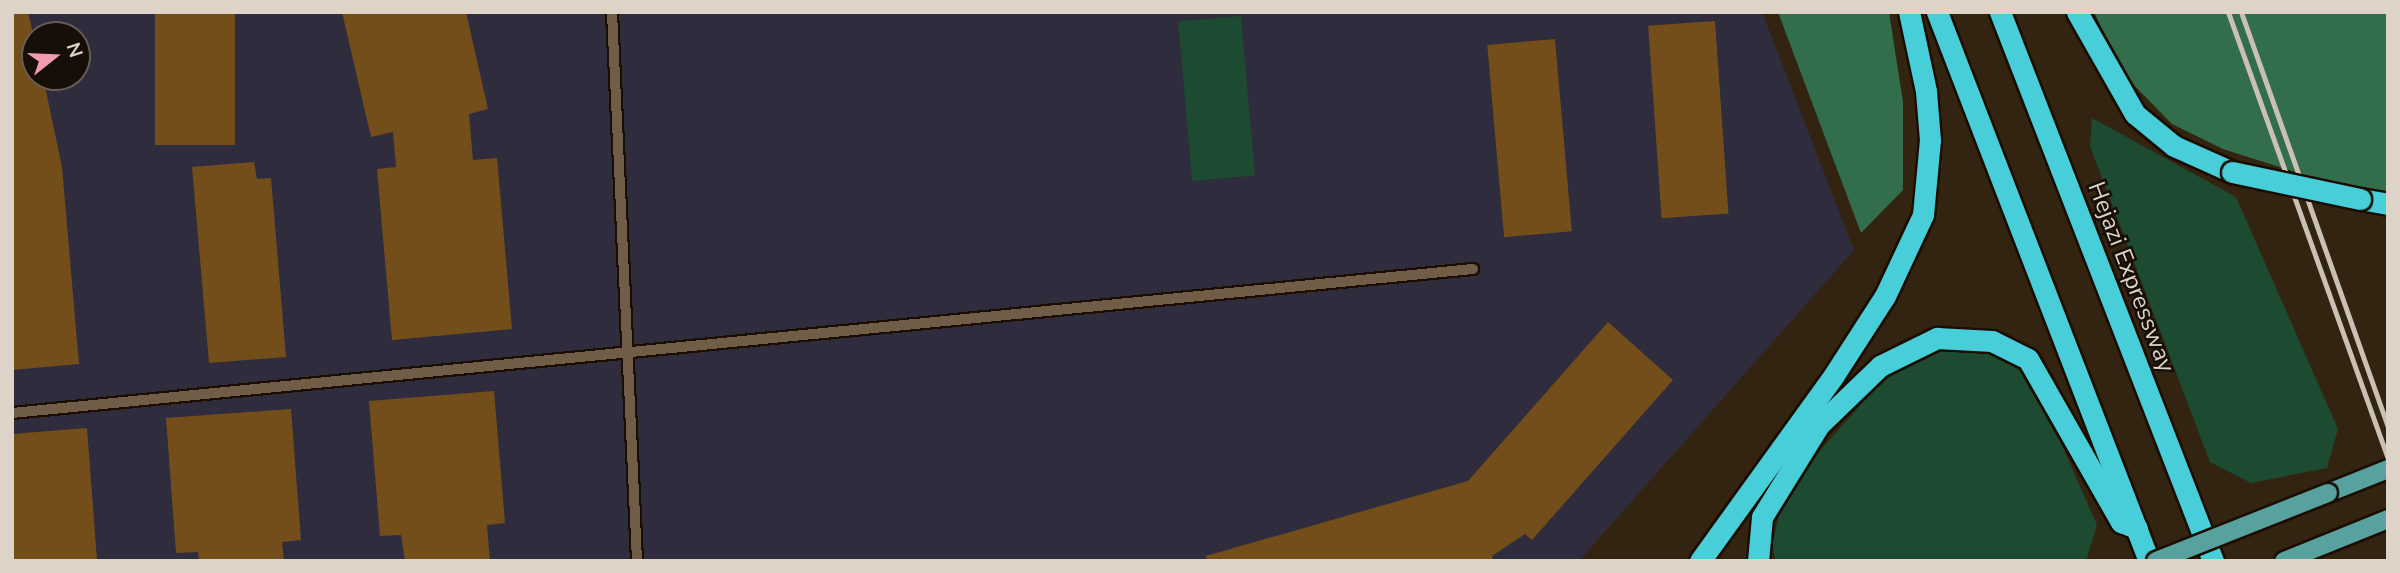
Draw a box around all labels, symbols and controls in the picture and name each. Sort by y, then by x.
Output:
north arrow [21,21,91,91]
text: N [60,39,89,61]
street label: Hejazi Expressway [2081,178,2181,376]

